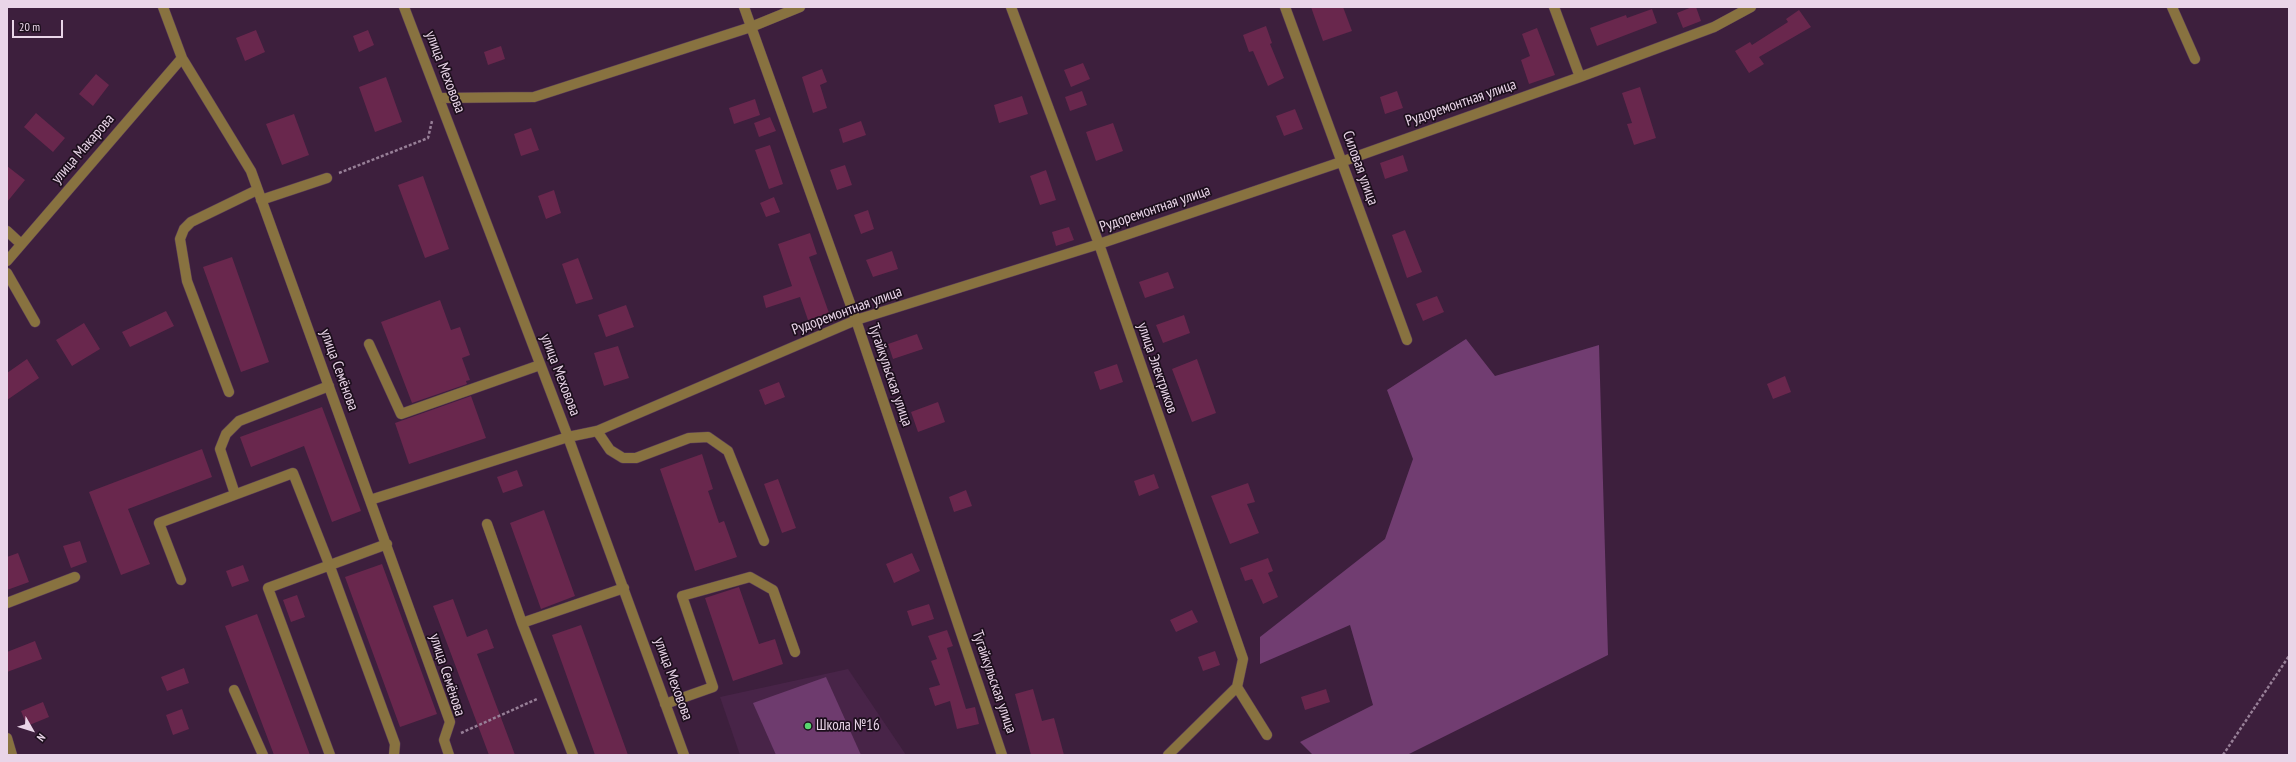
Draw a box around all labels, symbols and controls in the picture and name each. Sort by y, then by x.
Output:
scale bar [14,12,65,38]
text: 20 m [19,19,40,34]
street label: улица Меховова [421,28,469,116]
street label: Рудоремонтная улица [1403,76,1519,130]
street label: улица Макарова [48,111,118,187]
street label: Силовая улица [1338,128,1382,208]
street label: Рудоремонтная улица [1097,182,1213,236]
street label: Рудоремонтная улица [789,283,905,339]
street label: улица Электриков [1133,320,1181,416]
street label: Тугайкульская улица [864,321,916,429]
street label: улица Семёнова [316,327,362,413]
street label: улица Меховова [536,331,584,419]
street label: Тугайкульская улица [968,628,1020,736]
street label: улица Семёнова [425,631,469,719]
street label: улица Меховова [650,635,696,723]
north arrow [12,710,52,750]
place label: Школа №16 [816,717,880,735]
marker: Школа №16 [803,721,813,731]
text: N [34,731,49,744]

